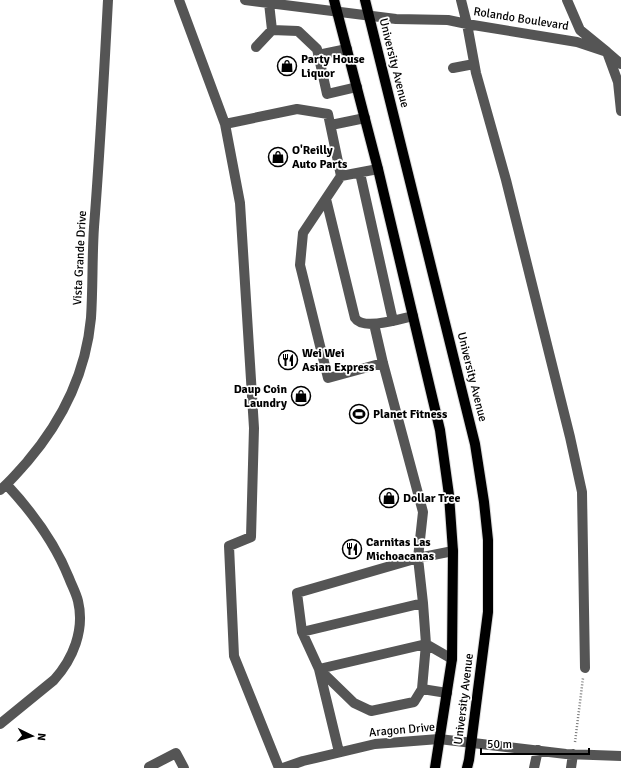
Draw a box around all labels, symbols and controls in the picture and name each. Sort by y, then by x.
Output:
street label: Rolando Boulevard [472,4,570,34]
street label: University Avenue [376,17,412,109]
place label: Party House Liquor [301,52,365,81]
shop icon: Party House Liquor [276,55,298,77]
place label: O'Reilly Auto Parts [292,143,348,172]
shop icon: O'Reilly Auto Parts [267,146,289,168]
street label: Vista Grande Drive [70,210,90,306]
street label: University Avenue [454,331,490,423]
place label: Wei Wei Asian Express [302,346,375,375]
restaurant icon: Wei Wei Asian Express [277,349,299,371]
place label: Daup Coin Laundry [234,382,287,411]
shop icon: Daup Coin Laundry [290,385,312,407]
sports icon: Planet Fitness [348,403,370,425]
place label: Planet Fitness [373,407,448,422]
shop icon: Dollar Tree [378,487,400,509]
place label: Dollar Tree [403,491,460,506]
place label: Carnitas Las Michoacanas [366,535,435,564]
restaurant icon: Carnitas Las Michoacanas [341,538,363,560]
street label: University Avenue [451,652,477,746]
north arrow [12,716,52,756]
street label: Aragon Drive [368,720,436,740]
scale bar [481,730,589,756]
text: N [35,732,48,741]
text: 50 m [487,737,512,752]

